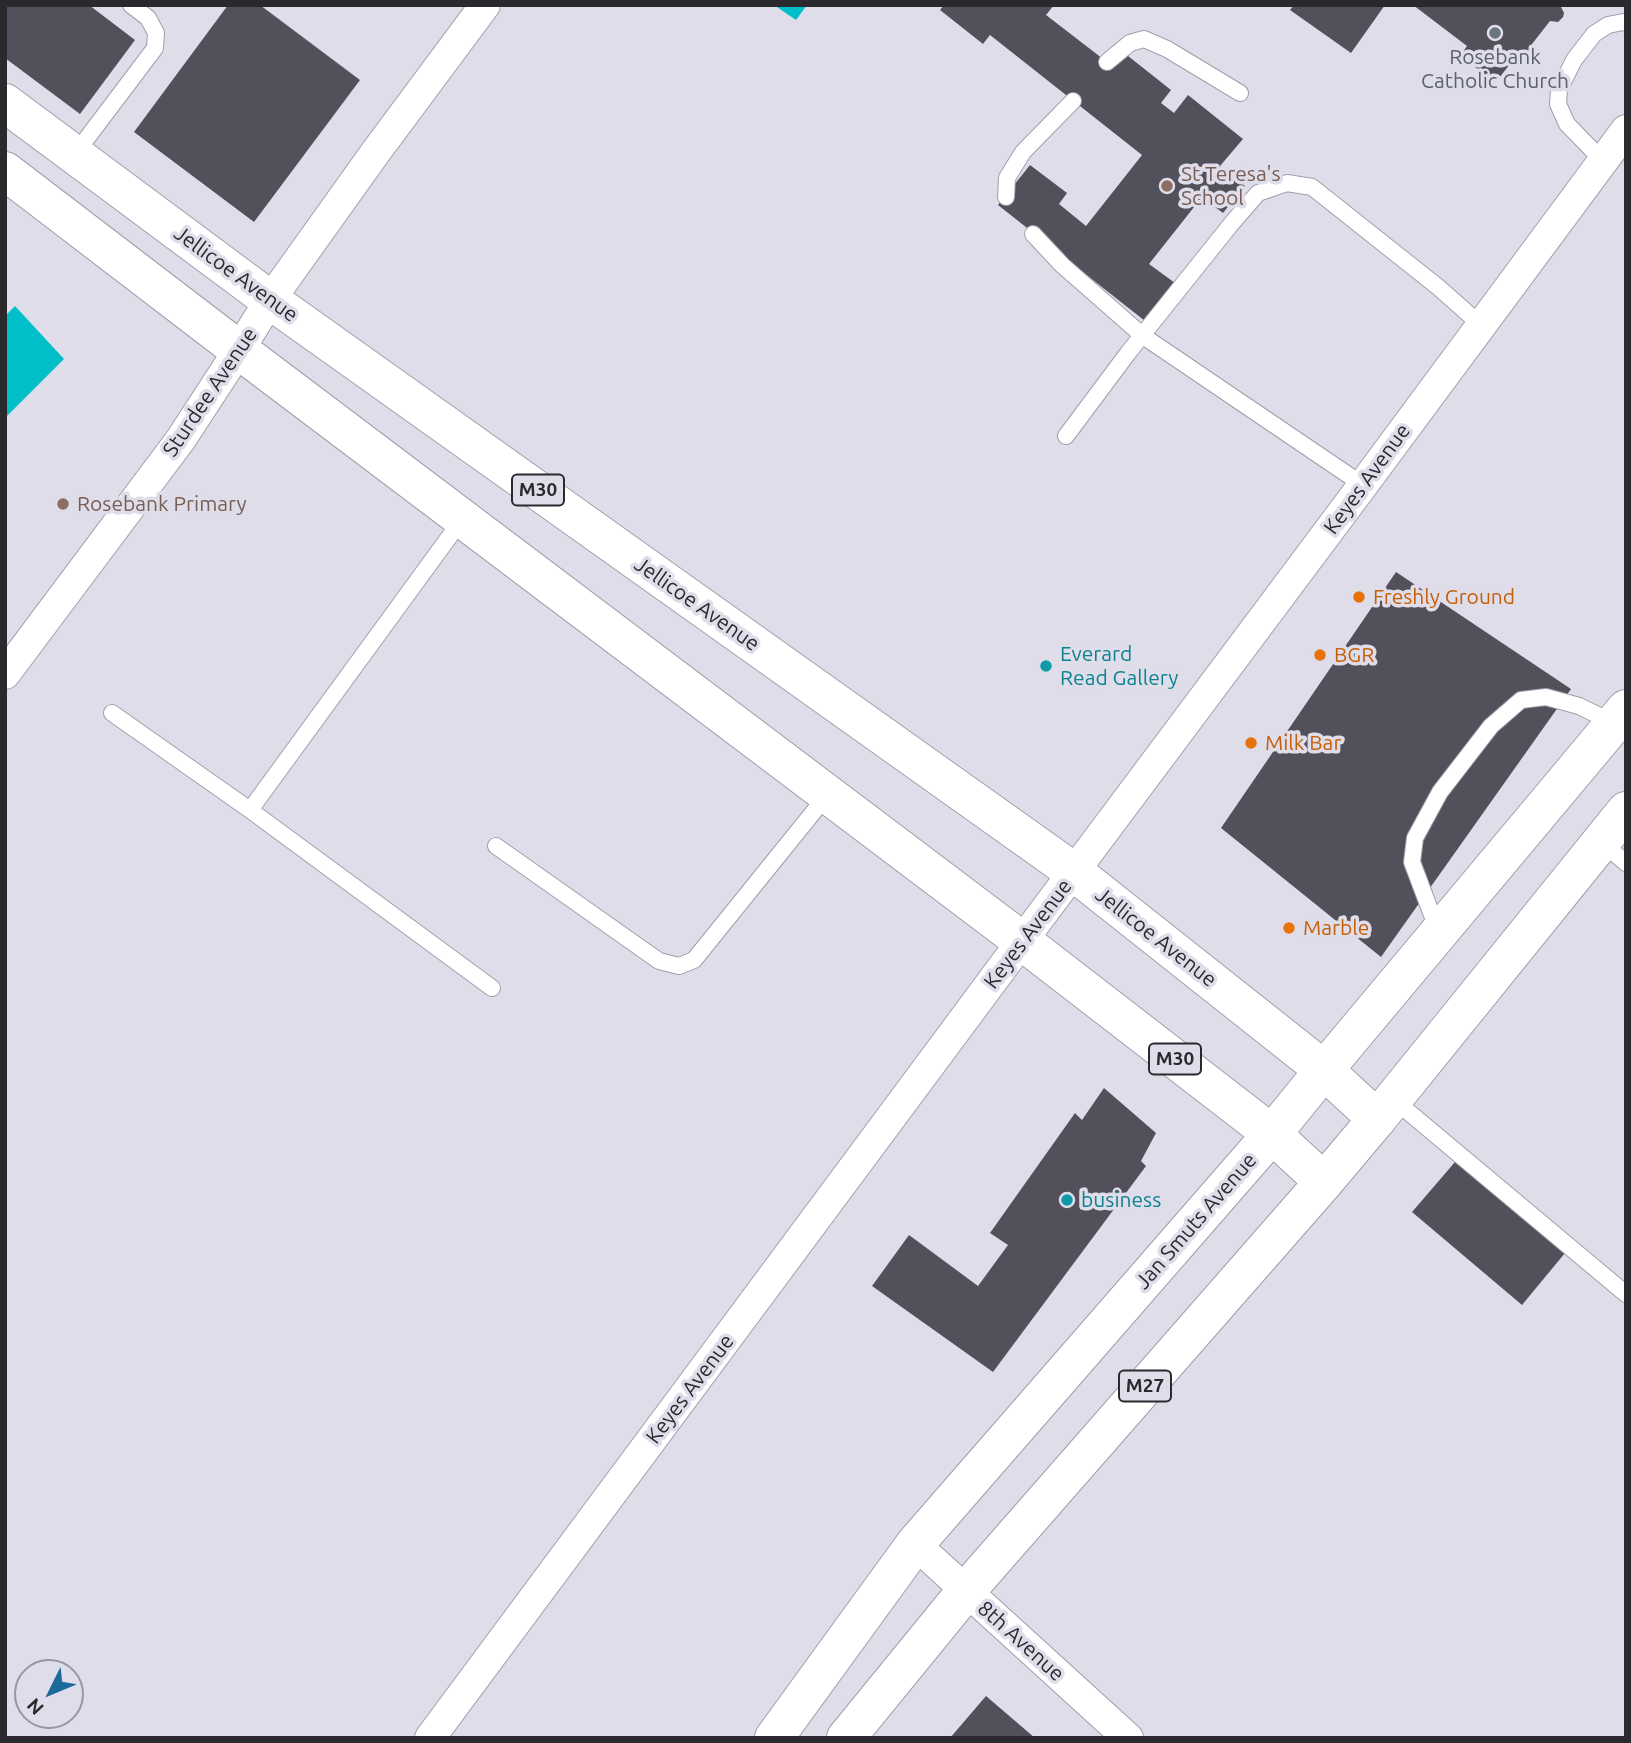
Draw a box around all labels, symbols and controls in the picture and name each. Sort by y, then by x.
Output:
marker: Rosebank Catholic Church [1487,25,1503,41]
place label: Rosebank Catholic Church [1421,44,1569,94]
place label: St Teresa's School [1181,161,1281,211]
marker: St Teresa's School [1159,178,1175,194]
street label: Jellicoe Avenue [169,221,303,327]
street label: Sturdee Avenue [158,323,262,461]
street label: Keyes Avenue [1318,419,1416,539]
road number: M30 [512,475,564,505]
place label: Rosebank Primary [77,491,247,517]
marker: Rosebank Primary [55,496,71,512]
street label: Jellicoe Avenue [629,551,765,657]
place label: Freshly Ground [1373,584,1515,610]
marker: Freshly Ground [1351,589,1367,605]
place label: Everard Read Gallery [1060,641,1178,691]
place label: BGR [1334,642,1374,668]
marker: BGR [1312,647,1328,663]
marker: Everard Read Gallery [1038,658,1054,674]
place label: Milk Bar [1265,730,1341,756]
marker: Milk Bar [1243,735,1259,751]
street label: Keyes Avenue [979,874,1077,994]
street label: Jellicoe Avenue [1090,882,1222,992]
place label: Marble [1303,915,1369,941]
marker: Marble [1281,920,1297,936]
road number: M30 [1149,1044,1201,1074]
street label: Jan Smuts Avenue [1130,1148,1262,1294]
place label: business [1081,1187,1161,1213]
marker: business [1059,1192,1075,1208]
street label: Keyes Avenue [641,1329,739,1449]
road number: M27 [1119,1370,1171,1402]
street label: 8th Avenue [973,1596,1069,1686]
north arrow [14,1659,84,1729]
text: N [22,1694,48,1720]

